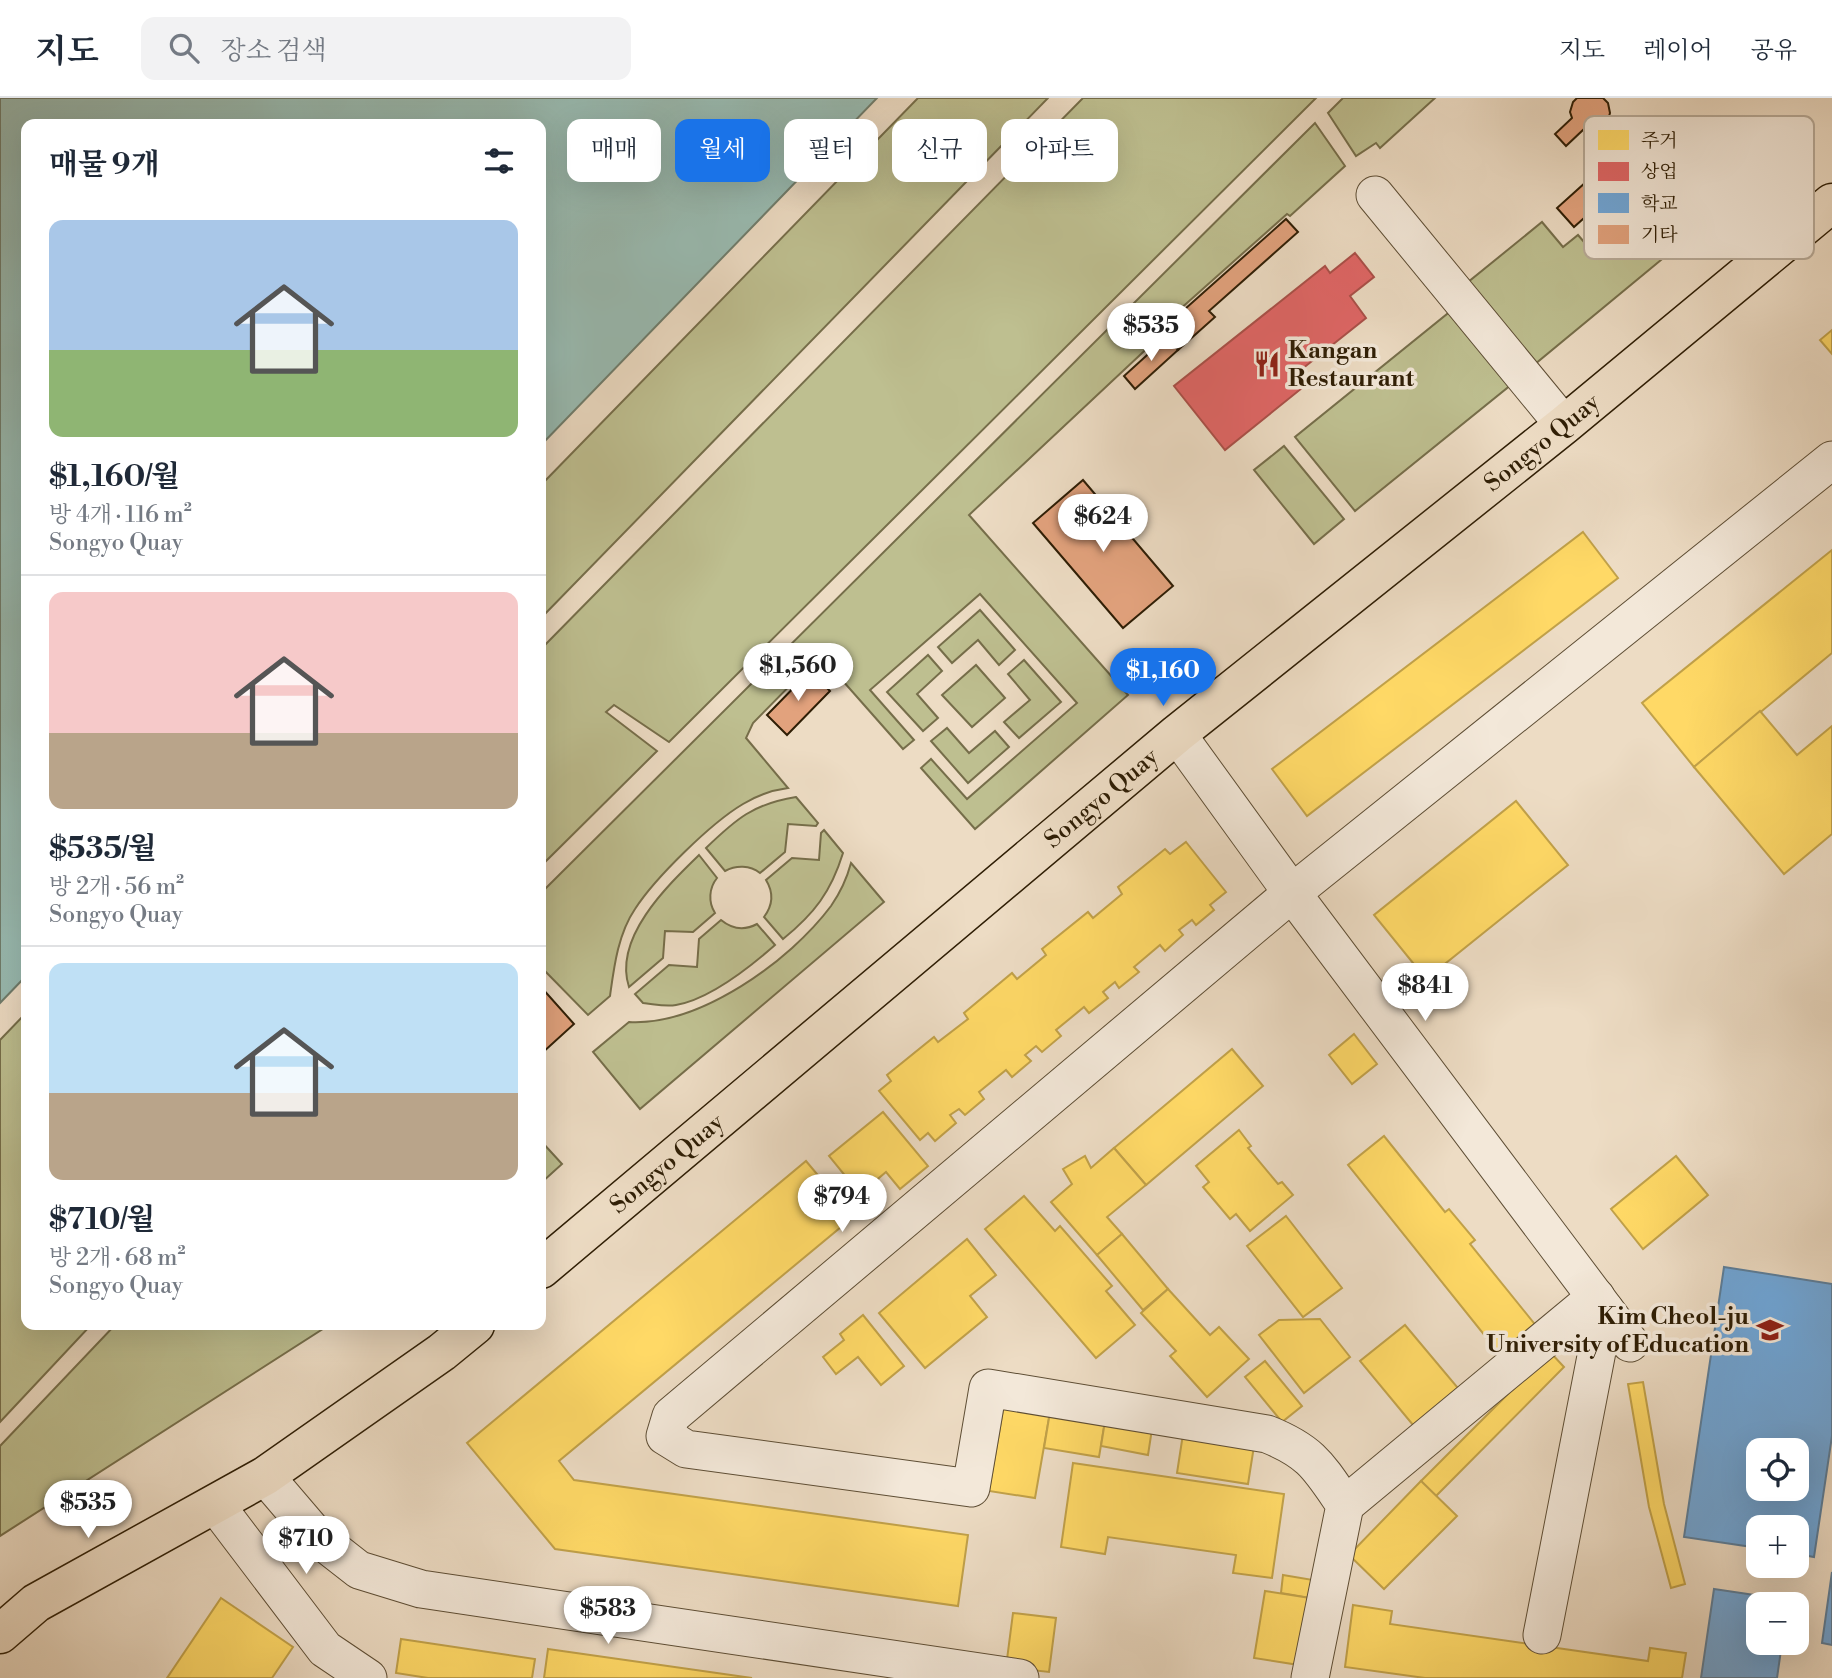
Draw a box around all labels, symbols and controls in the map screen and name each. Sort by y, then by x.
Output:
search box [141,17,631,80]
icon: search [165,29,203,67]
text: 지도 [35,32,99,73]
text: 장소 검색 [221,35,327,67]
text: 지도 [1559,36,1605,66]
text: 레이어 [1643,36,1713,66]
text: 공유 [1751,36,1797,66]
legend [1584,116,1814,259]
chip: 매매 [567,119,661,182]
chip: 월세 [675,119,770,182]
chip: 필터 [784,119,878,182]
chip: 신규 [892,119,987,182]
chip: 아파트 [1001,119,1118,182]
text: 주거 [1641,129,1678,153]
icon: filters [480,142,518,180]
text: 매물 9개 [49,146,160,184]
text: 상업 [1641,160,1678,184]
text: 학교 [1641,192,1678,216]
text: 기타 [1641,223,1678,247]
icon: home [221,266,347,392]
pin: $535 [1110,303,1192,363]
text: $535 [1123,312,1179,340]
place label: Kangan Restaurant [1288,336,1414,394]
restaurant icon: Kangan Restaurant [1252,349,1282,379]
street label: Songyo Quay [1479,387,1606,499]
text: $1,160/월 [49,458,180,496]
pin: $624 [1062,494,1144,554]
text: 방 4개 · 116 m² [49,501,192,529]
text: $624 [1074,503,1132,531]
text: Songyo Quay [49,529,183,557]
icon: home [221,638,347,764]
pin: $1,560 [741,644,855,703]
pin: $1,160 [1106,648,1220,708]
text: $1,560 [759,652,837,680]
text: $1,160 [1126,657,1200,685]
street label: Songyo Quay [1039,742,1165,855]
text: $535/월 [49,830,157,868]
text: 방 2개 · 56 m² [49,873,184,901]
text: Songyo Quay [49,901,183,929]
pin: $841 [1384,964,1466,1023]
text: $841 [1398,972,1452,1000]
icon: home [221,1009,347,1135]
street label: Songyo Quay [604,1108,731,1221]
pin: $794 [801,1174,883,1234]
text: $794 [814,1183,870,1211]
text: $710/월 [49,1201,155,1239]
text: 방 2개 · 68 m² [49,1244,186,1272]
text: Songyo Quay [49,1272,183,1300]
place label: Kim Cheol-ju University of Education [1486,1302,1749,1360]
school or university icon: Kim Cheol-ju University of Education [1755,1315,1785,1345]
map controls [1746,1438,1809,1655]
button: locate [1746,1438,1809,1501]
pin: $535 [47,1480,129,1540]
text: $535 [60,1489,116,1517]
button: + [1746,1515,1809,1578]
pin: $710 [265,1516,347,1576]
text: $710 [279,1525,333,1553]
pin: $583 [567,1586,649,1646]
button: − [1746,1592,1809,1655]
text: $583 [580,1595,636,1623]

